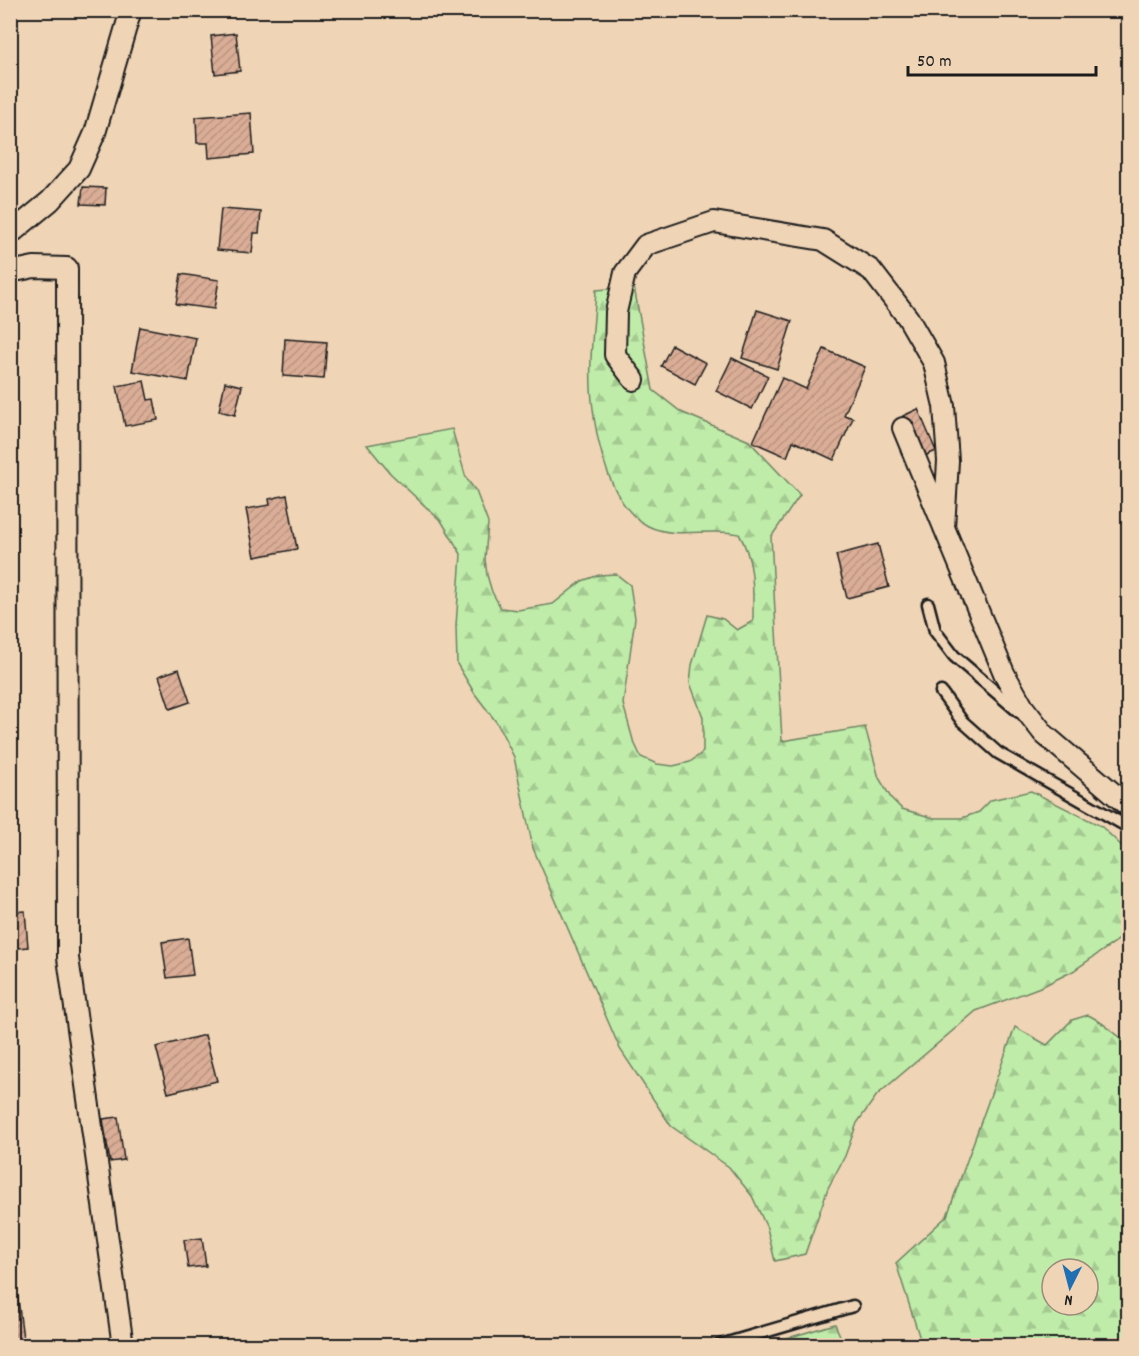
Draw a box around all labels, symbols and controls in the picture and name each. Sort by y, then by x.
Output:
scale bar [908,39,1096,77]
text: 50 m [917,50,952,75]
north arrow [1040,1257,1100,1317]
text: N [1063,1288,1074,1311]

